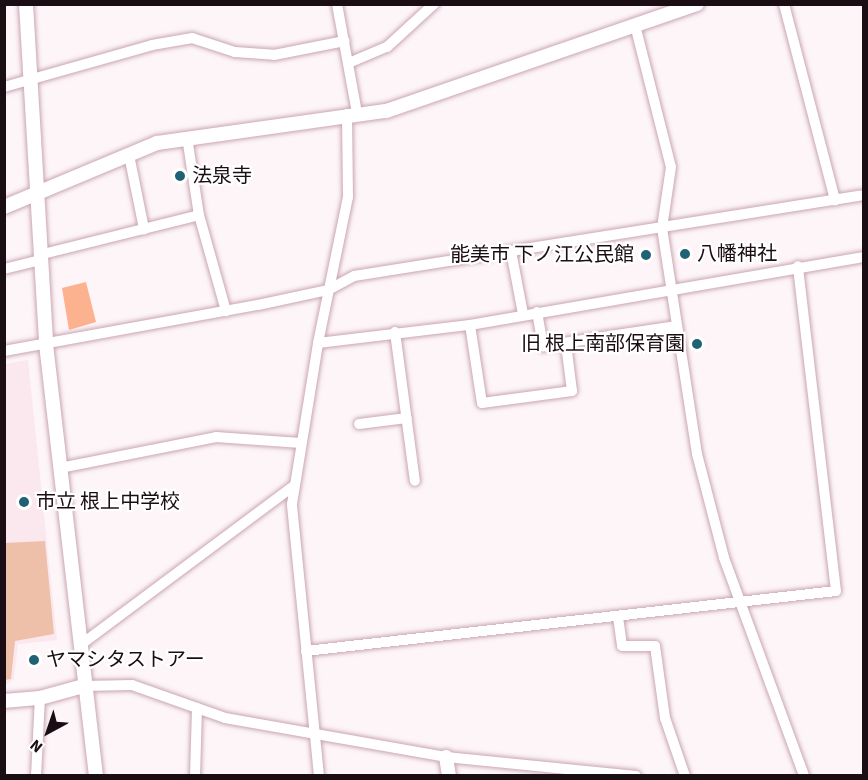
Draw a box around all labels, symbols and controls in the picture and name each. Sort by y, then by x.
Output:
place label: 法泉寺 [192,164,252,188]
marker: 法泉寺 [173,169,187,183]
place label: 八幡神社 [697,242,777,266]
place label: 能美市 下ノ江公民館 [450,243,634,267]
marker: 八幡神社 [678,247,692,261]
marker: 能美市 下ノ江公民館 [639,248,653,262]
place label: 旧 根上南部保育園 [521,332,685,356]
marker: 旧 根上南部保育園 [690,337,704,351]
place label: 市立 根上中学校 [36,490,180,514]
marker: 市立 根上中学校 [17,495,31,509]
place label: ヤマシタストアー [46,648,205,672]
marker: ヤマシタストアー [27,653,41,667]
north arrow [18,702,78,762]
text: N [25,734,48,758]

